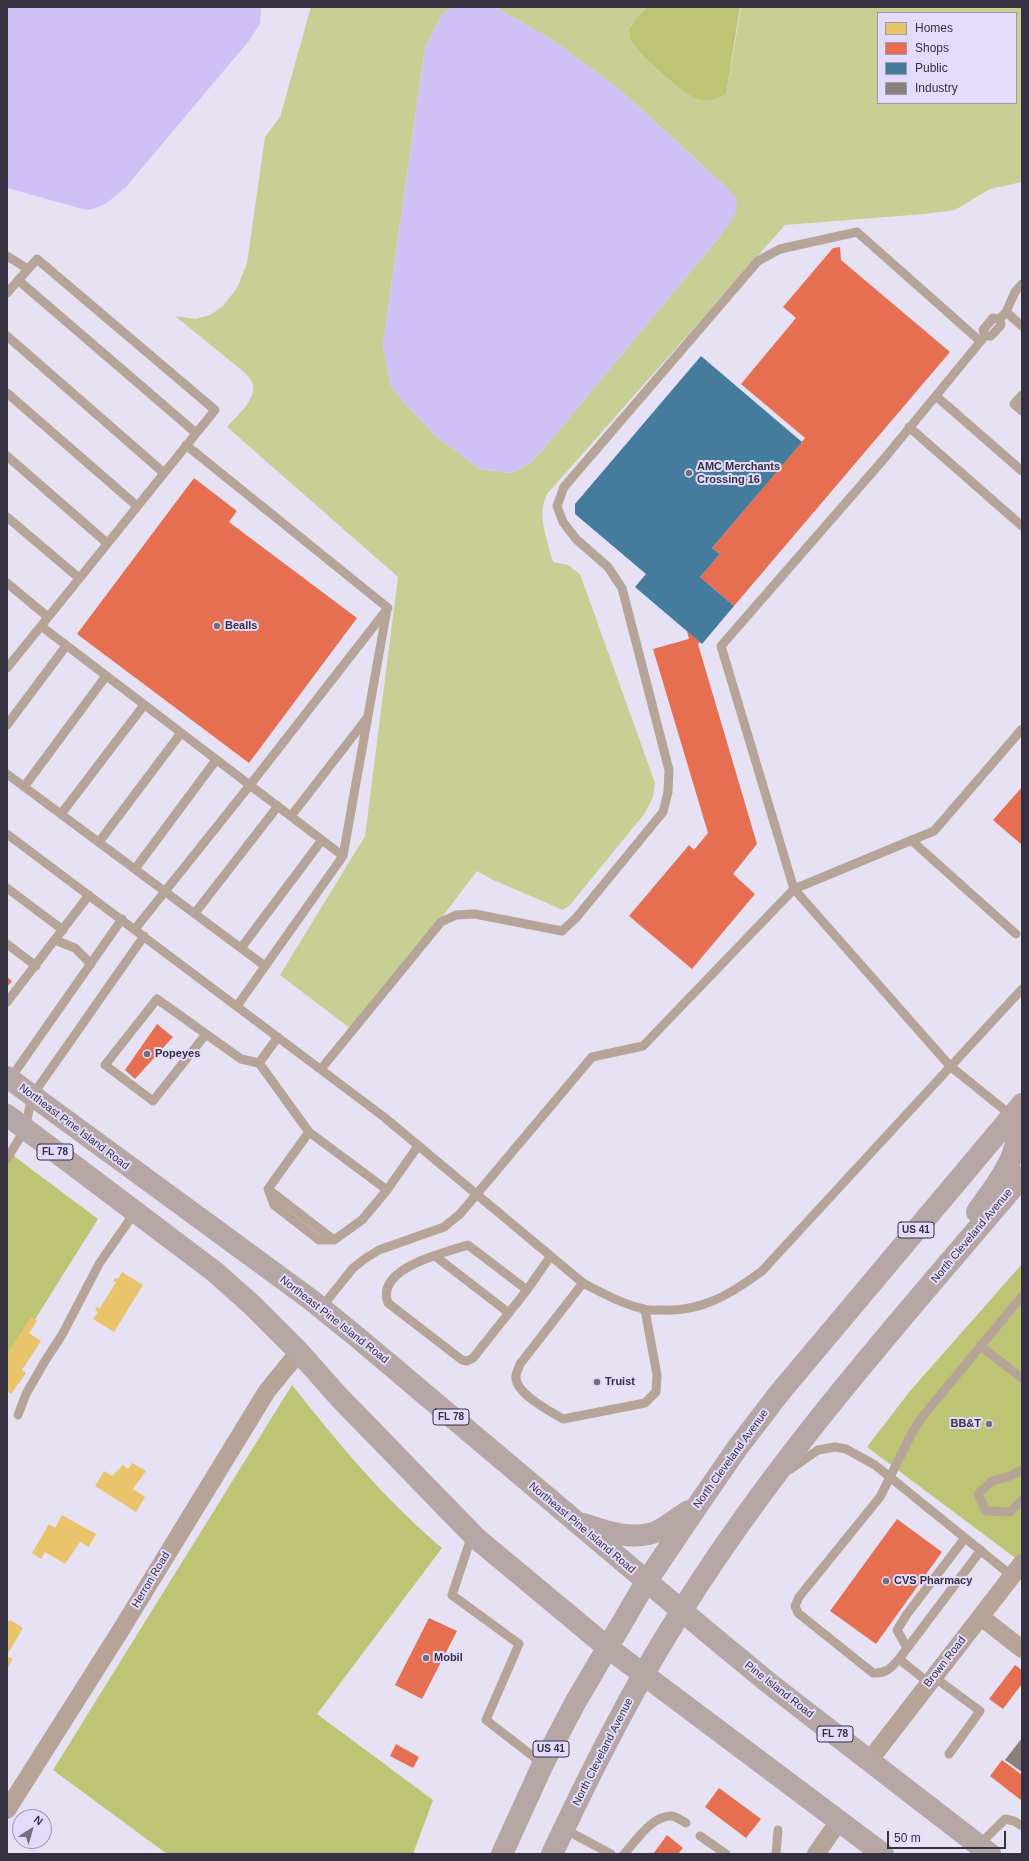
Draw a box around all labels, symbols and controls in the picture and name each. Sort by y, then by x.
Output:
legend [877,12,1017,104]
text: Homes [915,21,953,35]
text: Shops [915,41,949,55]
text: Public [915,61,948,75]
text: Industry [915,81,958,95]
place label: AMC Merchants Crossing 16 [697,460,780,486]
marker: AMC Merchants Crossing 16 [684,468,694,478]
place label: Bealls [225,619,257,633]
marker: Bealls [212,621,222,631]
place label: Popeyes [155,1047,200,1061]
marker: Popeyes [142,1049,152,1059]
street label: Northeast Pine Island Road [16,1081,132,1173]
road number: FL 78 [37,1144,73,1160]
street label: North Cleveland Avenue [929,1186,1015,1286]
road number: US 41 [898,1222,934,1238]
street label: Northeast Pine Island Road [277,1273,391,1367]
place label: Truist [605,1375,635,1389]
marker: Truist [592,1377,602,1387]
street label: North Cleveland Avenue [691,1407,771,1511]
road number: FL 78 [433,1409,469,1425]
place label: BB&T [950,1417,981,1431]
marker: BB&T [984,1419,994,1429]
street label: Northeast Pine Island Road [526,1480,638,1576]
street label: Herron Road [129,1550,173,1610]
place label: CVS Pharmacy [894,1574,972,1588]
marker: CVS Pharmacy [881,1576,891,1586]
street label: Brown Road [921,1634,969,1690]
place label: Mobil [434,1651,463,1665]
marker: Mobil [421,1653,431,1663]
street label: Pine Island Road [742,1659,816,1721]
street label: North Cleveland Avenue [570,1696,636,1808]
road number: FL 78 [817,1726,853,1742]
road number: US 41 [533,1741,569,1757]
north arrow [12,1809,52,1849]
text: N [32,1813,45,1827]
scale bar [889,1823,1008,1849]
text: 50 m [894,1831,921,1845]

